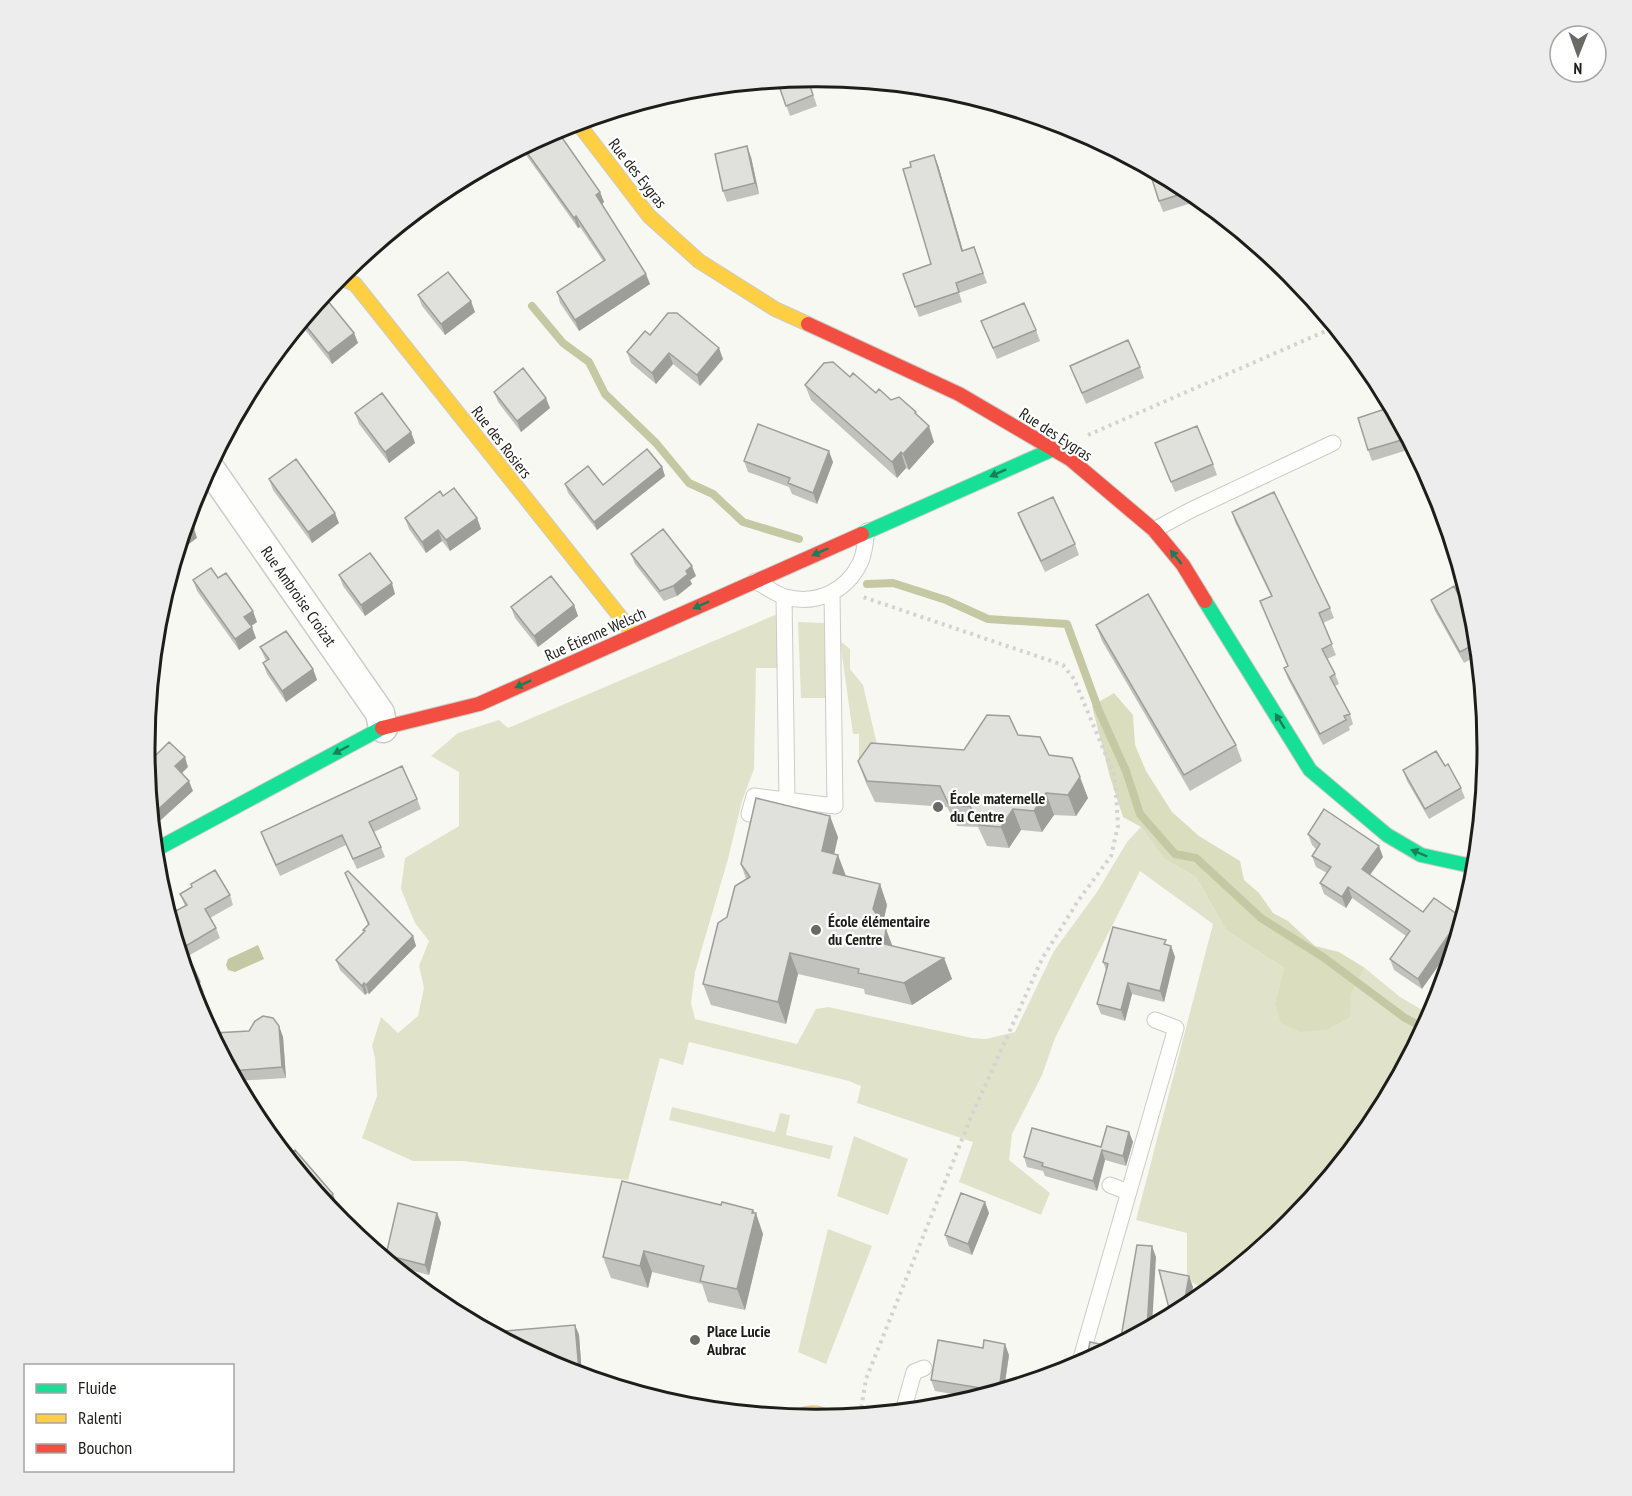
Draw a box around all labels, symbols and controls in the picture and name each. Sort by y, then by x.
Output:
north arrow [1548,24,1608,84]
text: N [1573,59,1582,79]
street label: Rue des Eygras [605,134,671,212]
street label: Rue des Rosiers [468,402,536,482]
street label: Rue des Eygras [1016,403,1096,465]
one-way arrow [988,468,1006,478]
street label: Rue Ambroise Croizat [257,542,341,650]
one-way arrow [811,548,828,557]
one-way arrow [1170,549,1182,564]
one-way arrow [692,600,710,610]
street label: Rue Étienne Welsch [541,603,649,665]
one-way arrow [514,680,532,689]
one-way arrow [1275,713,1286,729]
one-way arrow [332,745,349,755]
place label: École maternelle du Centre [950,788,1046,826]
marker: École maternelle du Centre [931,800,945,814]
one-way arrow [1410,848,1428,858]
place label: École élémentaire du Centre [828,911,930,949]
marker: École élémentaire du Centre [809,923,823,937]
place label: Place Lucie Aubrac [706,1321,771,1359]
marker: Place Lucie Aubrac [688,1333,702,1347]
legend [24,1364,234,1472]
text: Fluide [78,1376,117,1399]
text: Ralenti [78,1406,122,1429]
text: Bouchon [78,1436,132,1459]

